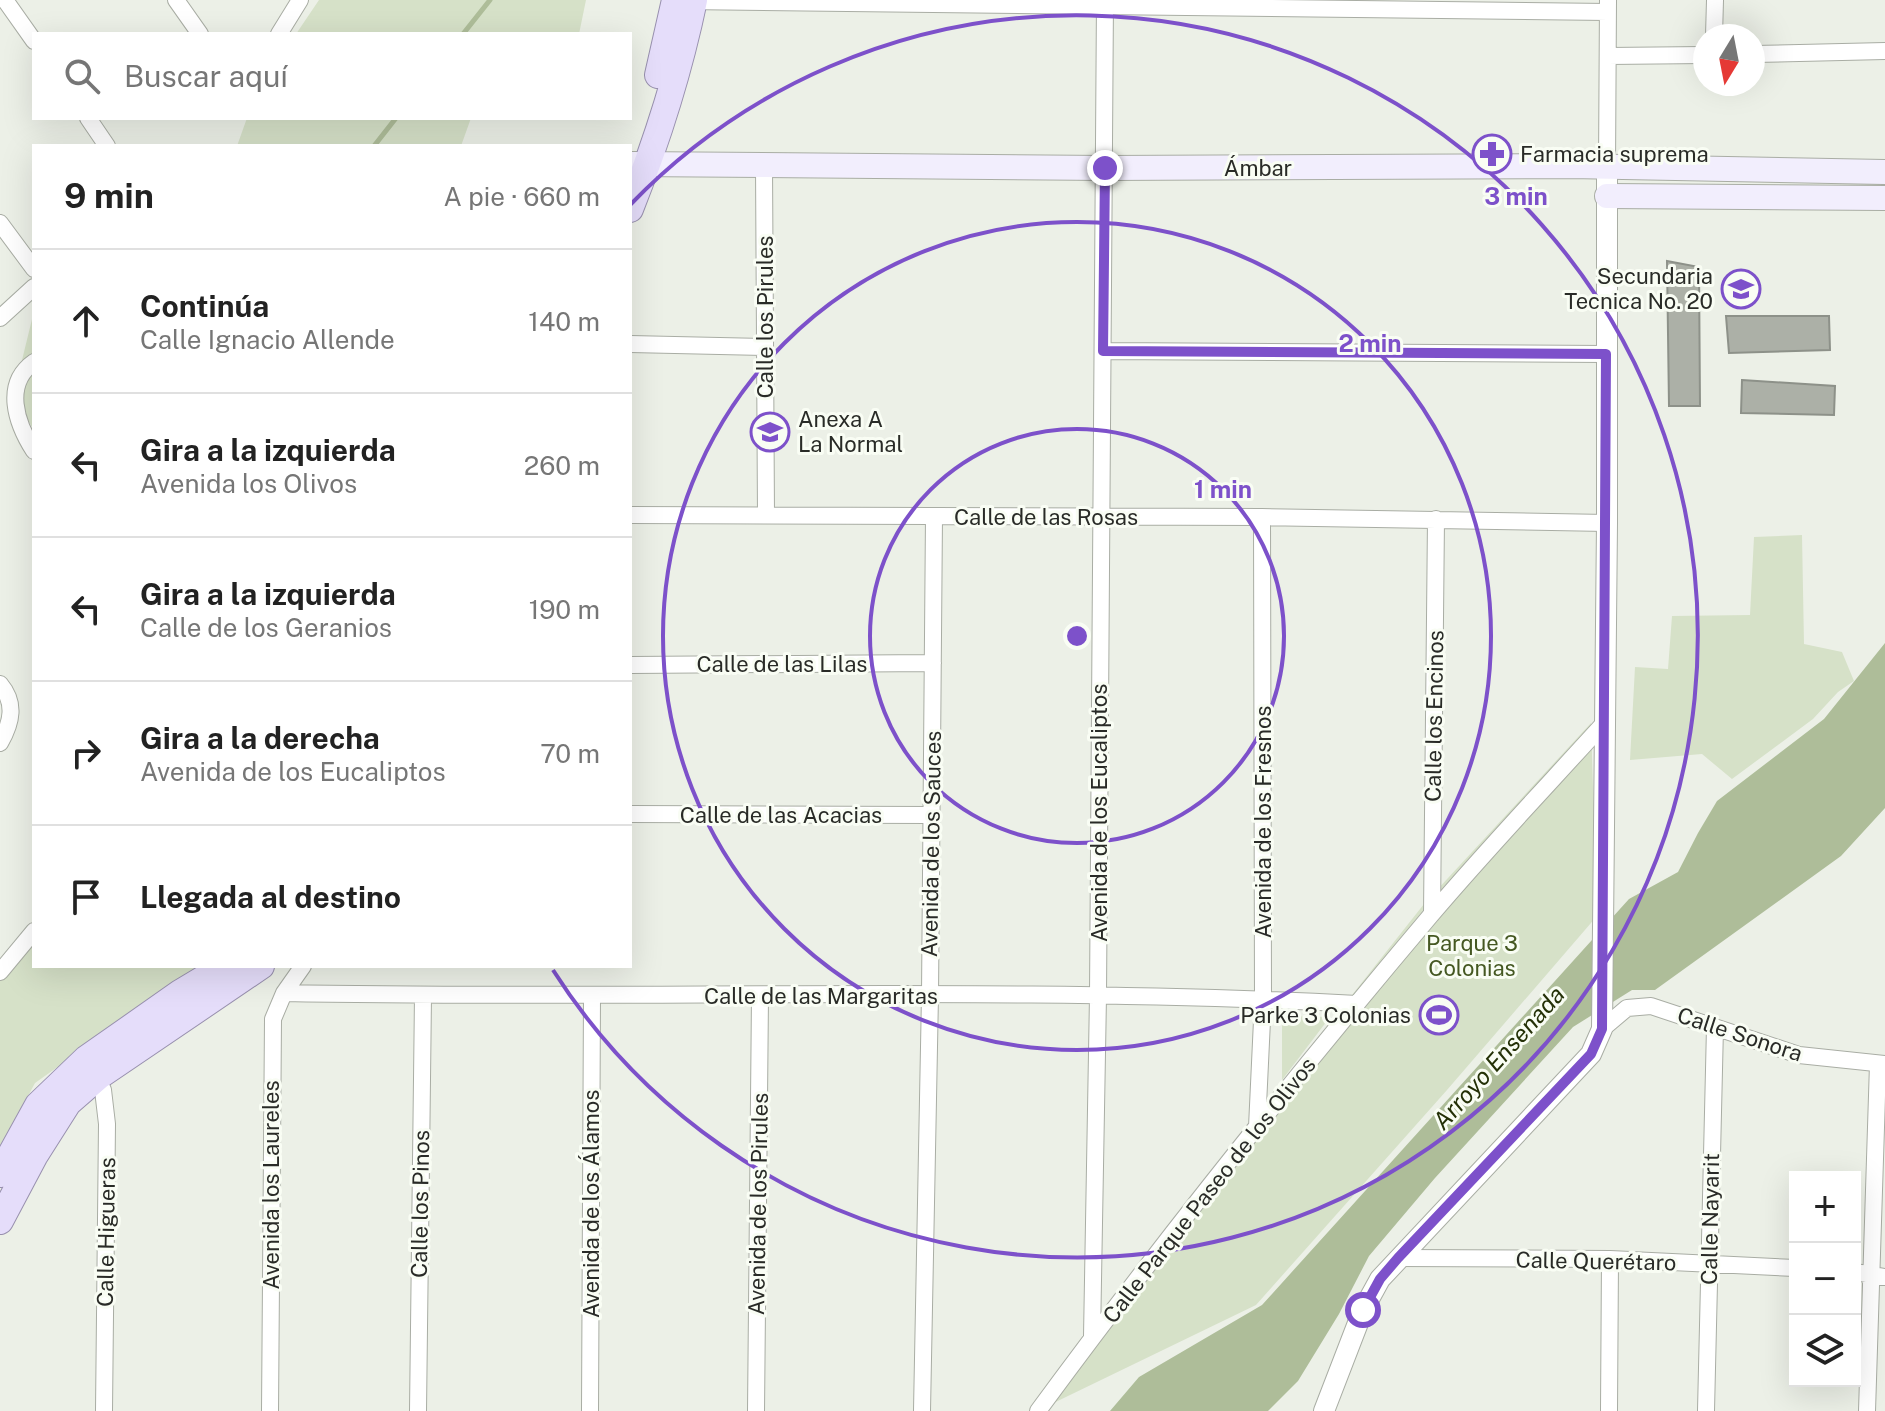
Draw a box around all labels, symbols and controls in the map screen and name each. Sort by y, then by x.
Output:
north arrow [1693,24,1765,96]
search box [32,32,632,120]
icon: search [60,54,104,98]
text: Buscar aquí [124,58,288,94]
pharmacy icon: Farmacia suprema [1471,133,1513,175]
place label: Farmacia suprema [1520,141,1709,167]
route end [1087,150,1123,186]
street label: Ámbar [1224,155,1292,181]
text: 9 min [64,176,154,216]
text: A pie · 660 m [444,181,600,212]
text: 3 min [1484,182,1548,210]
street label: Calle los Pirules [752,236,778,398]
place label: Secundaria Tecnica No. 20 [1564,263,1713,314]
school or university icon: Secundaria Tecnica No. 20 [1720,268,1762,310]
text: Continúa [140,288,269,324]
icon: ahead [64,299,108,343]
text: 140 m [528,306,600,337]
text: Calle Ignacio Allende [140,324,395,355]
text: 2 min [1339,329,1401,357]
place label: Anexa A La Normal [798,406,903,457]
school or university icon: Anexa A La Normal [749,411,791,453]
text: Gira a la izquierda [140,432,396,468]
icon: left [64,443,108,487]
text: 260 m [524,450,600,481]
text: Avenida los Olivos [140,468,357,499]
text: 1 min [1194,475,1252,503]
street label: Calle de las Rosas [954,504,1138,530]
text: Gira a la izquierda [140,576,396,612]
icon: left [64,587,108,631]
text: 190 m [529,594,600,625]
text: Calle de los Geranios [140,612,392,643]
centre of rings [1063,622,1091,650]
street label: Calle los Encinos [1420,630,1448,802]
street label: Calle de las Lilas [697,651,867,677]
street label: Avenida de los Eucaliptos [1086,684,1112,942]
street label: Avenida de los Fresnos [1250,706,1276,939]
text: Gira a la derecha [140,720,380,756]
street label: Avenida de los Sauces [916,730,946,958]
icon: right [64,731,108,775]
text: 70 m [540,738,600,769]
text: Avenida de los Eucaliptos [140,756,446,787]
street label: Calle de las Acacias [680,802,882,828]
icon: arrive [64,875,108,919]
text: Llegada al destino [140,879,401,915]
park label: Parque 3 Colonias [1426,930,1518,981]
water label: Arroyo Ensenada [1427,980,1570,1135]
street label: Calle de las Margaritas [704,983,938,1009]
sports icon: Parke 3 Colonias [1418,994,1460,1036]
place label: Parke 3 Colonias [1240,1002,1411,1028]
street label: Calle Sonora [1674,1002,1806,1066]
street label: Calle Parque Paseo de los Olivos [1097,1052,1321,1328]
street label: Avenida los Laureles [258,1080,284,1290]
street label: Avenida de los Álamos [578,1090,604,1318]
street label: Avenida de los Pirules [743,1093,773,1315]
street label: Calle los Pinos [406,1130,434,1278]
street label: Calle Nayarit [1696,1153,1724,1285]
street label: Calle Higueras [92,1157,120,1307]
map controls [1789,1171,1861,1387]
button: + [1789,1171,1861,1243]
button: − [1789,1243,1861,1315]
street label: Calle Querétaro [1515,1247,1677,1275]
route start [1345,1292,1381,1328]
button: layers [1789,1315,1861,1387]

